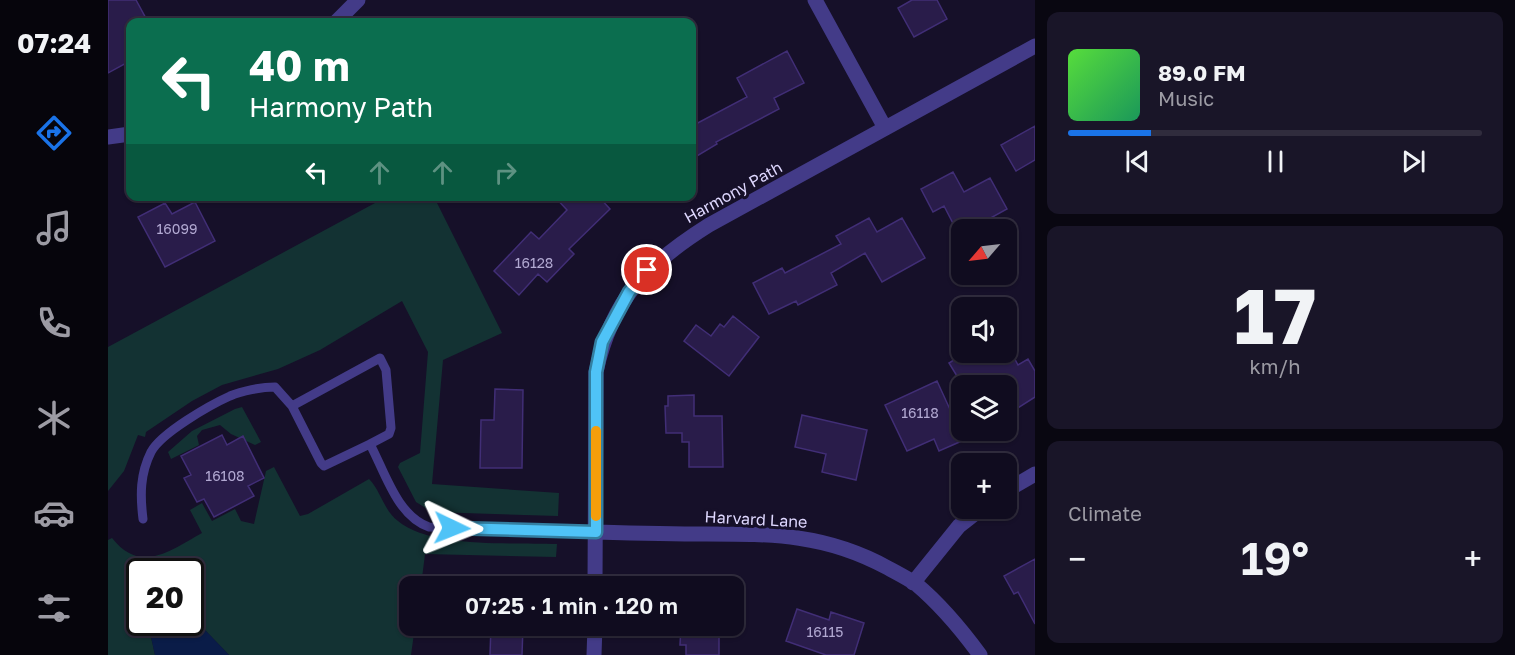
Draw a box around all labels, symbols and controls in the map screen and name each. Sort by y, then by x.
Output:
text: 07:24 [17,27,91,59]
text: 40 m [249,40,350,90]
icon: left [150,42,228,120]
text: 89.0 FM [1158,59,1246,86]
text: Music [1158,86,1214,110]
text: Harmony Path [249,91,433,123]
icon: directions [33,112,75,154]
icon: previous [1121,145,1154,178]
icon: pause [1259,145,1292,178]
icon: next [1397,145,1430,178]
icon: left [300,156,333,189]
icon: ahead [363,156,396,189]
icon: ahead [426,156,459,189]
icon: right [489,156,522,189]
street label: Harmony Path [680,157,786,227]
icon: music [33,207,75,249]
north arrow [951,219,1017,285]
map controls [951,219,1017,519]
house number: 16099 [157,220,197,237]
pin [621,244,672,295]
icon: arrive [630,253,663,286]
house number: 16128 [515,254,553,271]
text: 17 [1234,268,1316,361]
button: sound [951,297,1017,363]
icon: phone [33,302,75,344]
text: km/h [1250,354,1300,378]
button: layers [951,375,1017,441]
icon: climate [33,397,75,439]
house number: 16118 [901,404,939,421]
button: + [951,453,1017,519]
house number: 16108 [205,467,245,484]
icon: car [33,492,75,534]
position arrow [420,496,484,560]
text: Climate [1068,501,1142,525]
street label: Harvard Lane [704,506,808,532]
text: 19° [1241,531,1309,585]
text: − [1068,539,1086,578]
text: + [1464,539,1482,578]
speed limit sign: 20 [126,558,204,636]
icon: filters [33,587,75,629]
text: 07:25 · 1 min · 120 m [465,592,678,619]
house number: 16115 [807,623,843,640]

